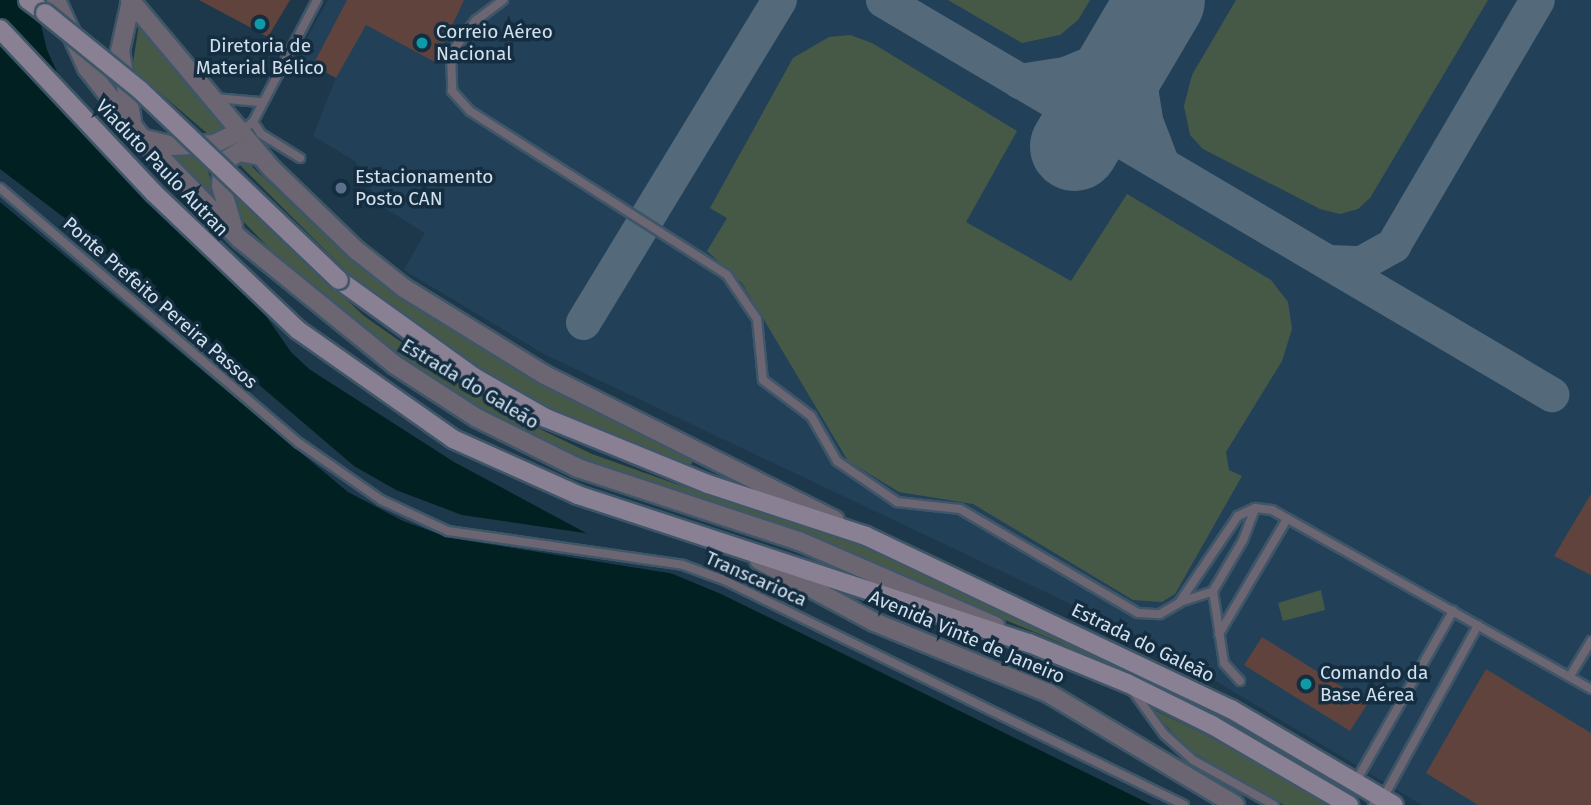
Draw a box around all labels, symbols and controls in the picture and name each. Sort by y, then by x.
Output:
marker: Diretoria de Material Bélico [252,16,268,32]
place label: Correio Aéreo Nacional [436,21,553,65]
place label: Diretoria de Material Bélico [196,35,324,79]
marker: Correio Aéreo Nacional [414,35,430,51]
street label: Viaduto Paulo Autran [91,95,233,241]
place label: Estacionamento Posto CAN [355,166,493,210]
marker: Estacionamento Posto CAN [333,180,349,196]
street label: Ponte Prefeito Pereira Passos [58,212,262,394]
street label: Estrada do Galeão [397,334,543,434]
street label: Transcarioca [702,547,810,611]
street label: Avenida Vinte de Janeiro [866,585,1068,689]
street label: Estrada do Galeão [1068,599,1218,687]
place label: Comando da Base Aérea [1320,662,1428,706]
marker: Comando da Base Aérea [1298,676,1314,692]

